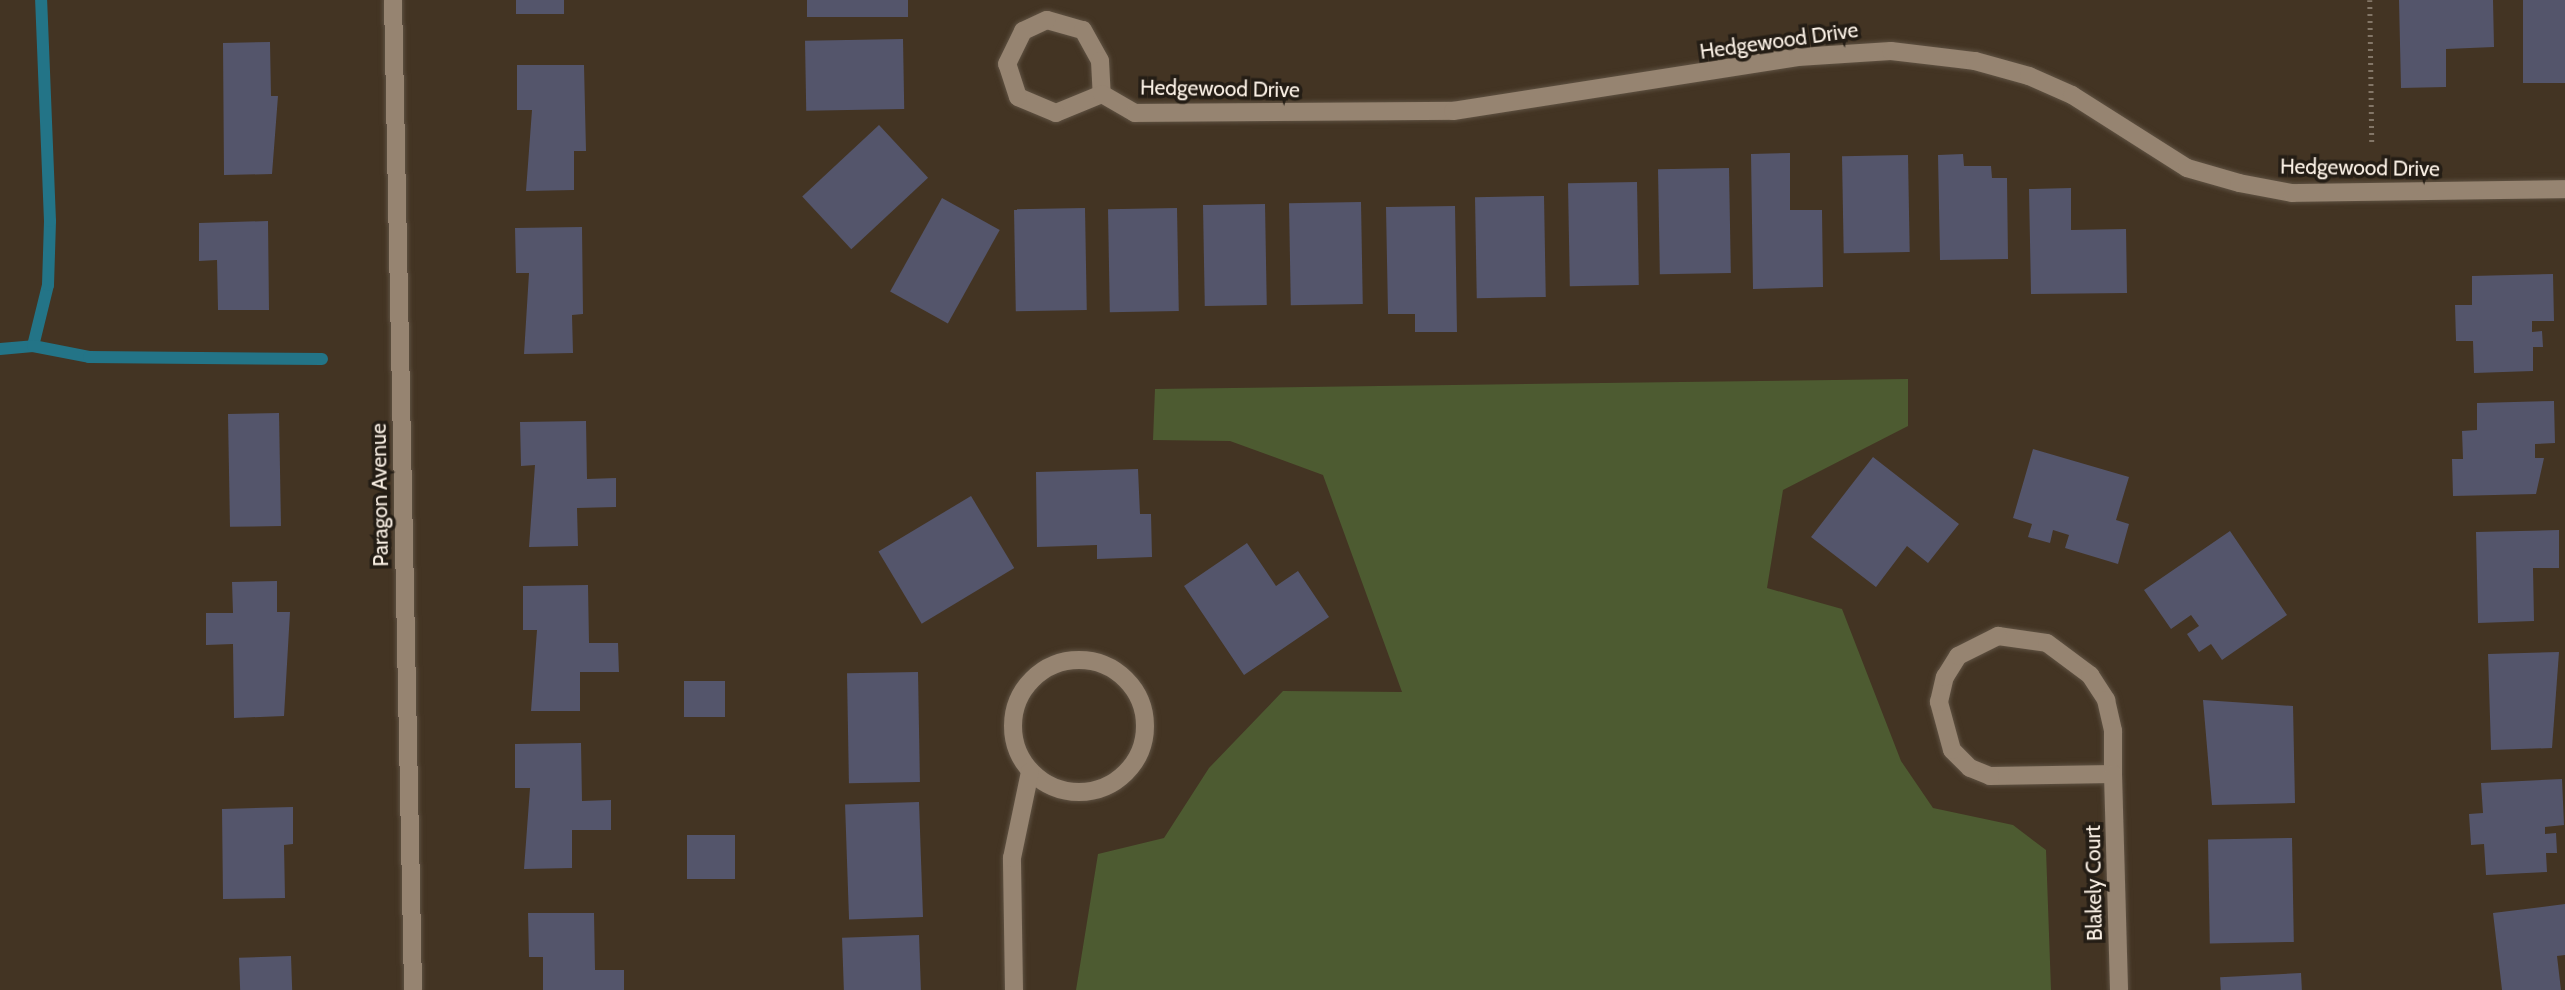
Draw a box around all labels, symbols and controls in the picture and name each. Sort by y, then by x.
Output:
street label: Hedgewood Drive [1698,17,1860,65]
street label: Hedgewood Drive [1140,75,1300,103]
street label: Hedgewood Drive [2280,154,2440,182]
street label: Paragon Avenue [366,423,394,567]
street label: Blakely Court [2080,825,2108,941]

